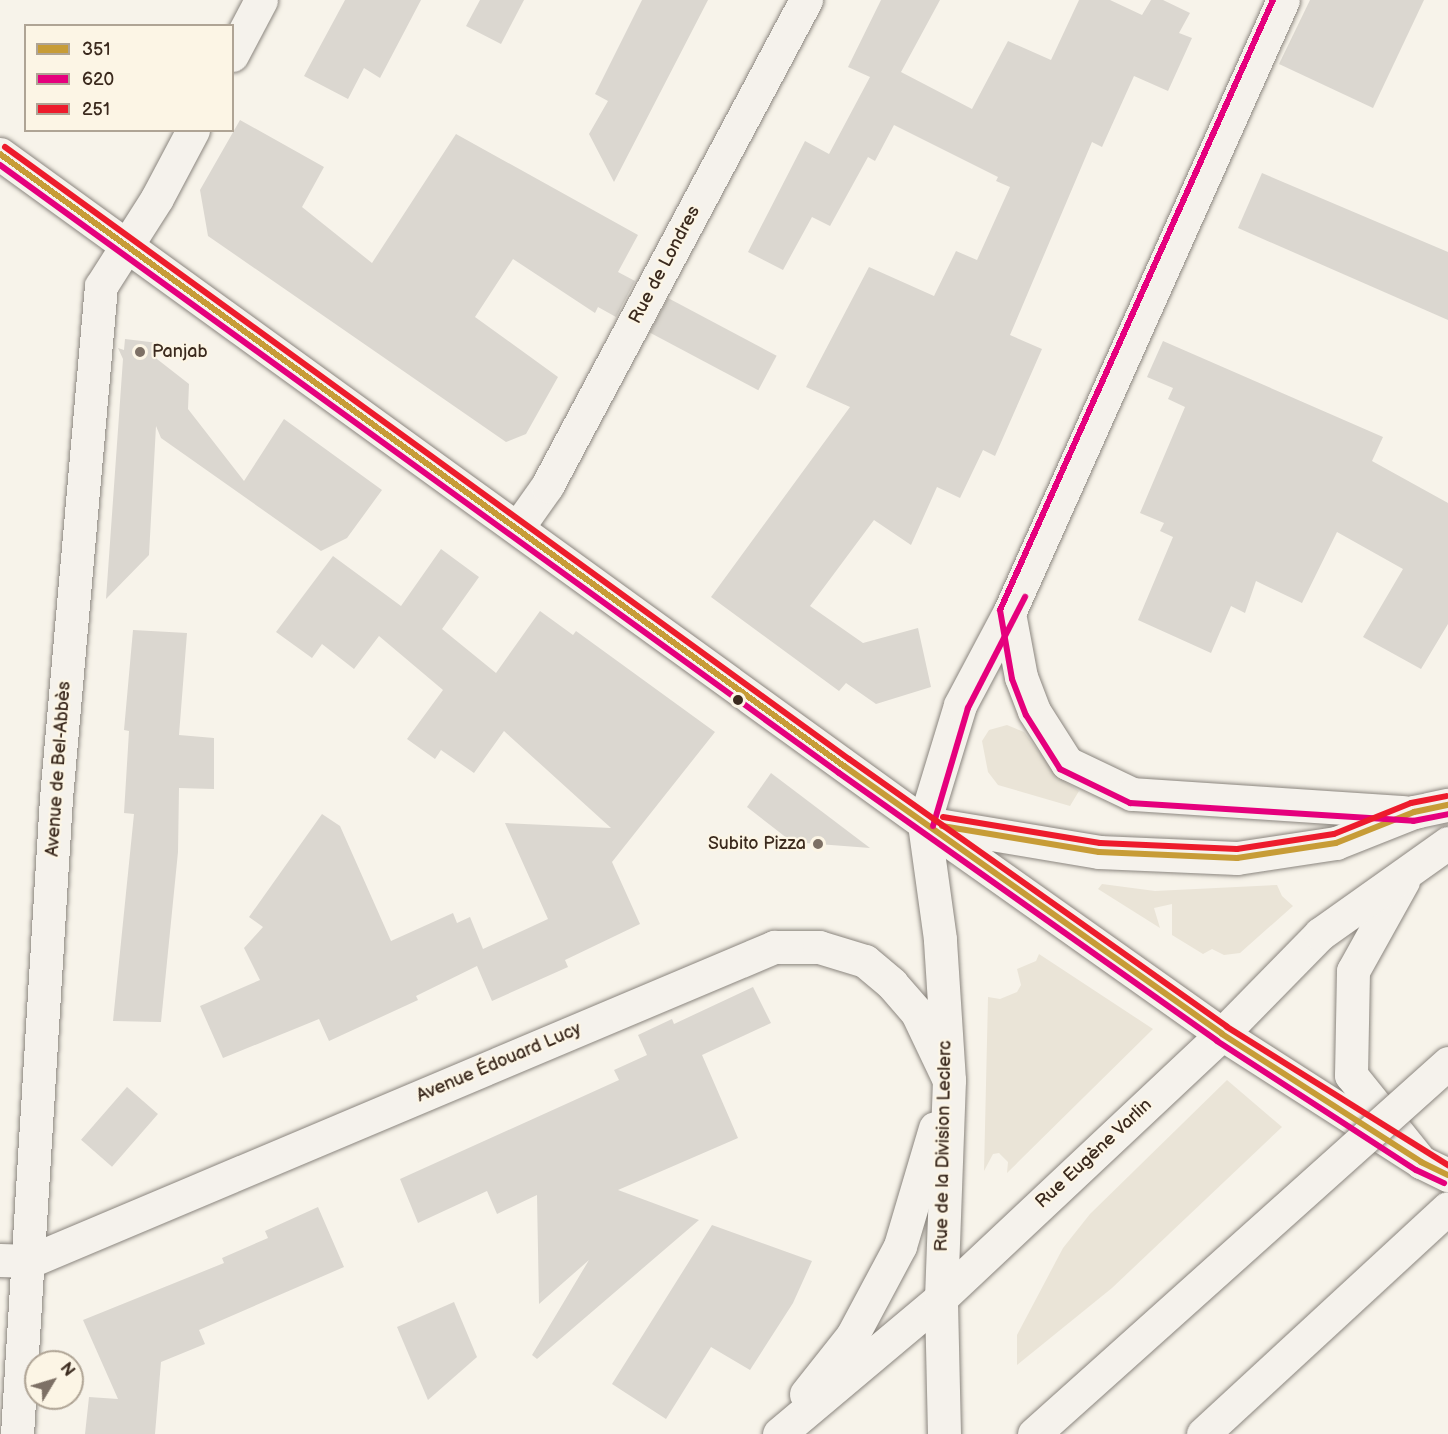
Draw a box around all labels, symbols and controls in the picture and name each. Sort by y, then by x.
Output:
legend [24,24,234,132]
text: 351 [82,39,110,60]
text: 620 [82,69,114,90]
text: 251 [82,99,110,120]
street label: Rue de Londres [625,202,705,328]
place label: Panjab [152,341,208,363]
marker: Panjab [133,345,147,359]
street label: Avenue de Bel-Abbès [42,681,76,857]
unlabelled marker [732,694,744,706]
place label: Subito Pizza [708,833,806,855]
marker: Subito Pizza [811,837,825,851]
street label: Avenue Édouard Lucy [414,1019,584,1107]
street label: Rue de la Division Leclerc [931,1040,957,1252]
street label: Rue Eugène Varlin [1031,1094,1157,1214]
north arrow [24,1350,84,1410]
text: N [56,1359,78,1380]

